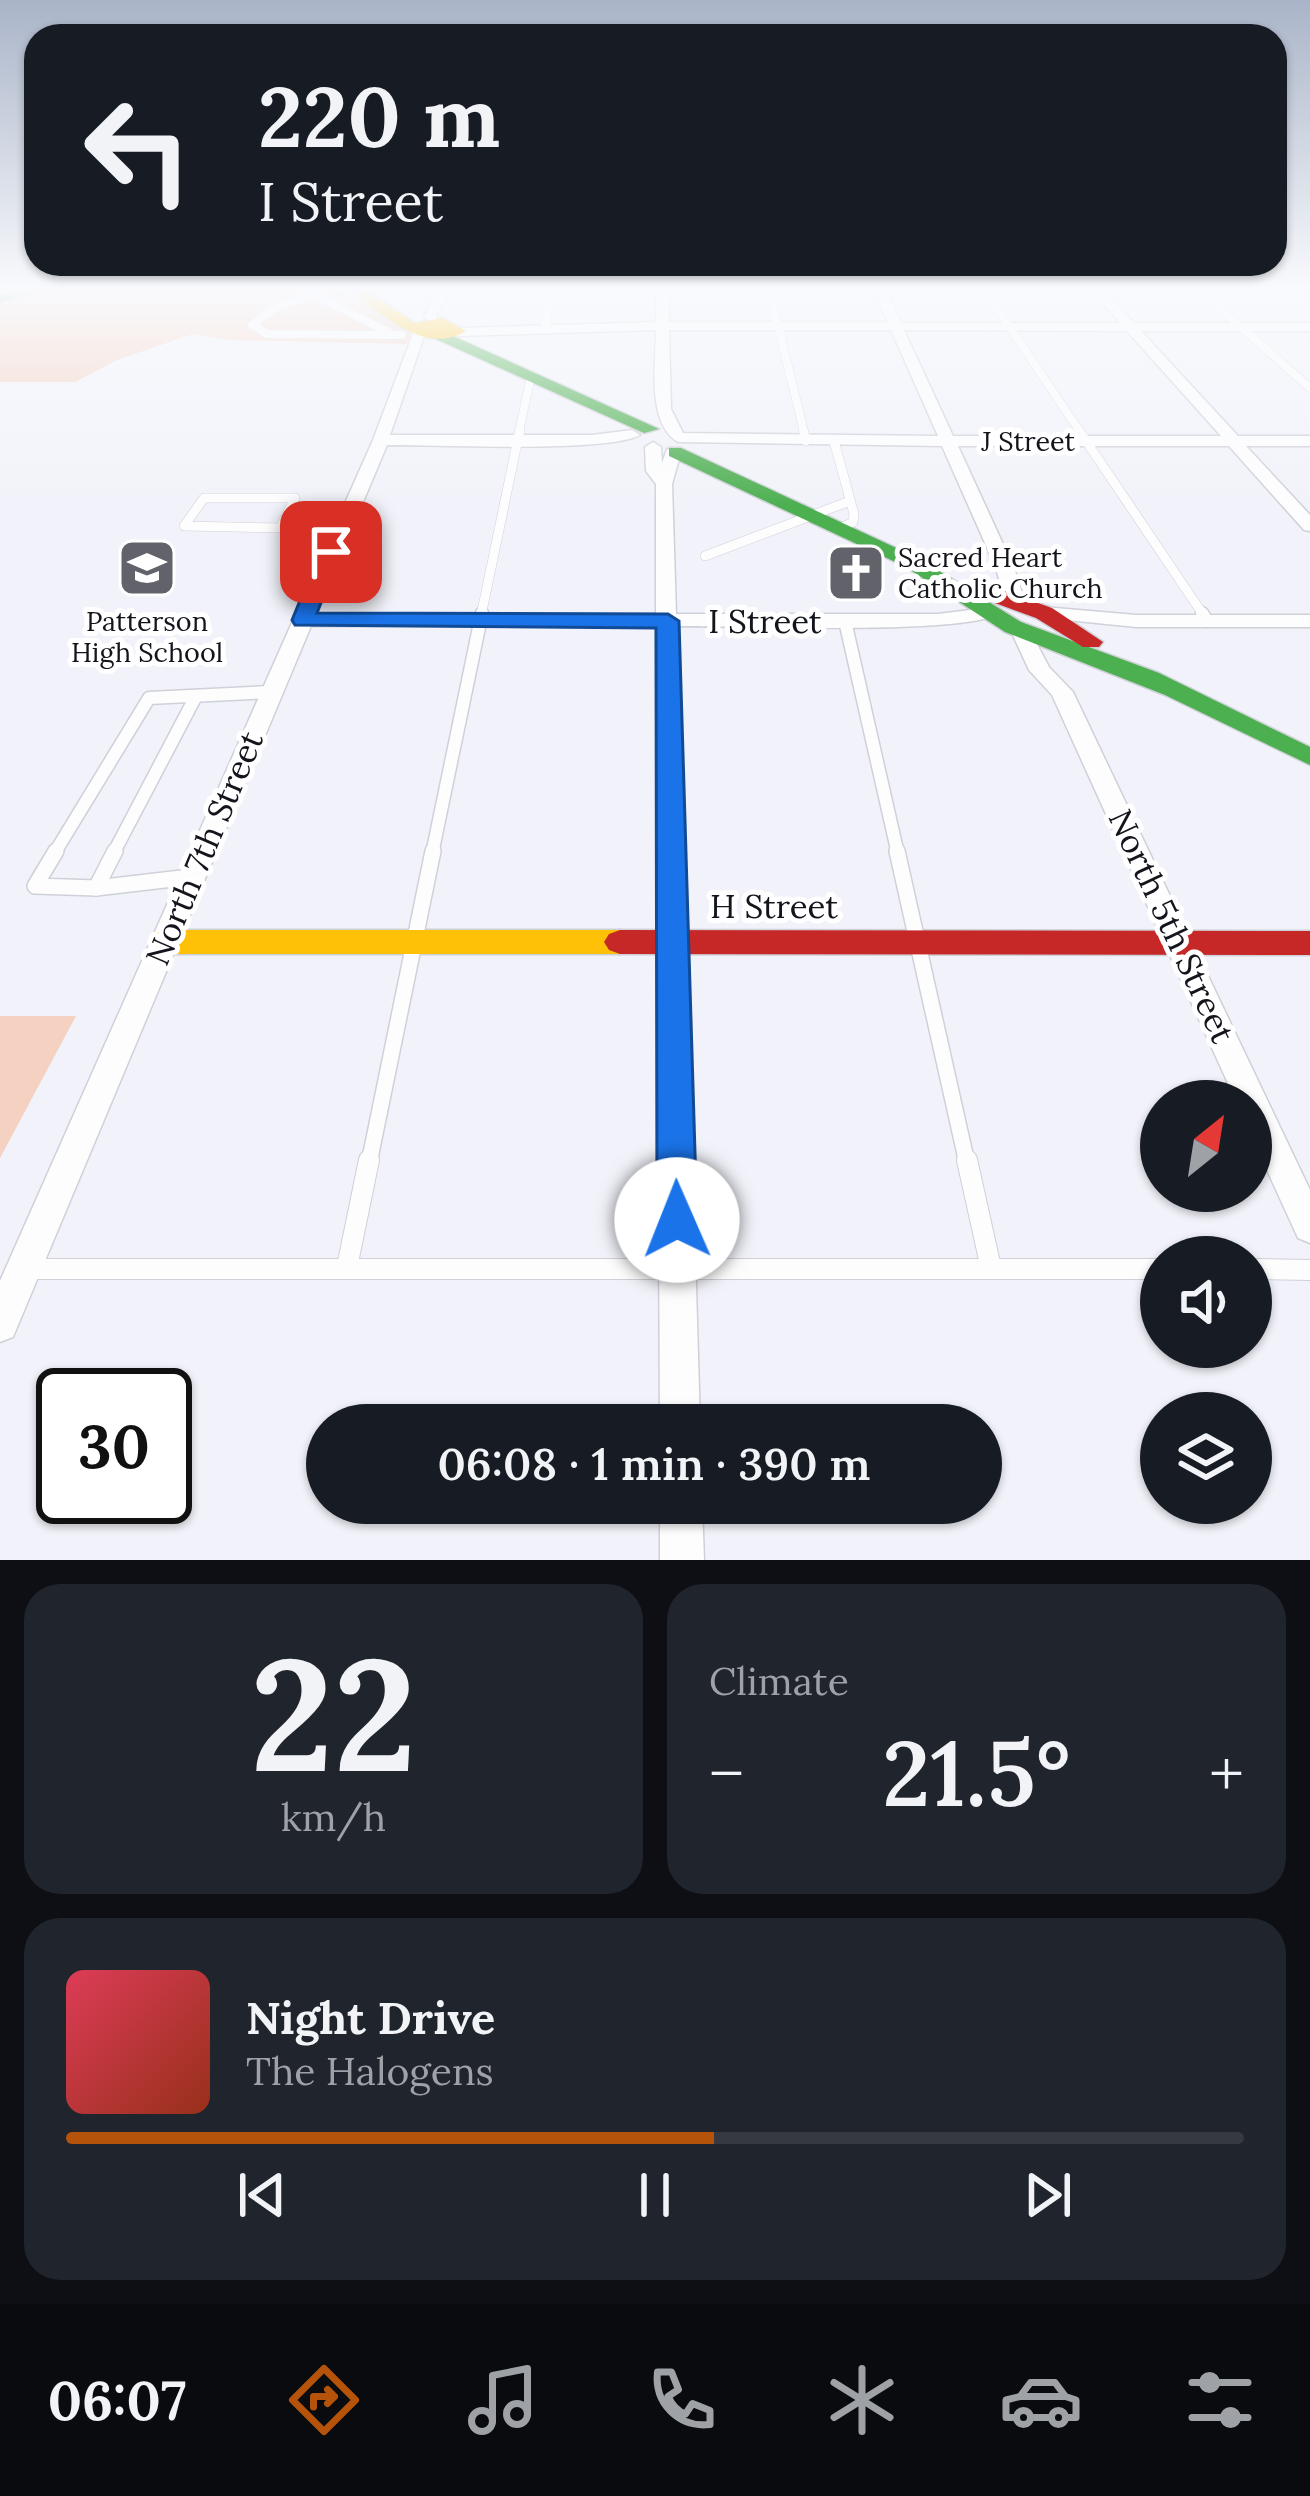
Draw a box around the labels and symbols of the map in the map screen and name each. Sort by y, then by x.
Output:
street label: J Street [980,424,1075,458]
pin [280,501,382,603]
school or university icon: Patterson High School [116,537,178,599]
place label: Sacred Heart Catholic Church [898,540,1103,605]
church icon: Sacred Heart Catholic Church [825,542,887,604]
street label: I Street [708,600,822,642]
place label: Patterson High School [71,604,223,669]
street label: North 7th Street [136,725,272,971]
street label: North 5th Street [1100,803,1245,1050]
street label: H Street [710,885,838,927]
north arrow [1140,1080,1272,1212]
position arrow [614,1157,740,1283]
speed limit sign: 30 [36,1368,192,1524]

